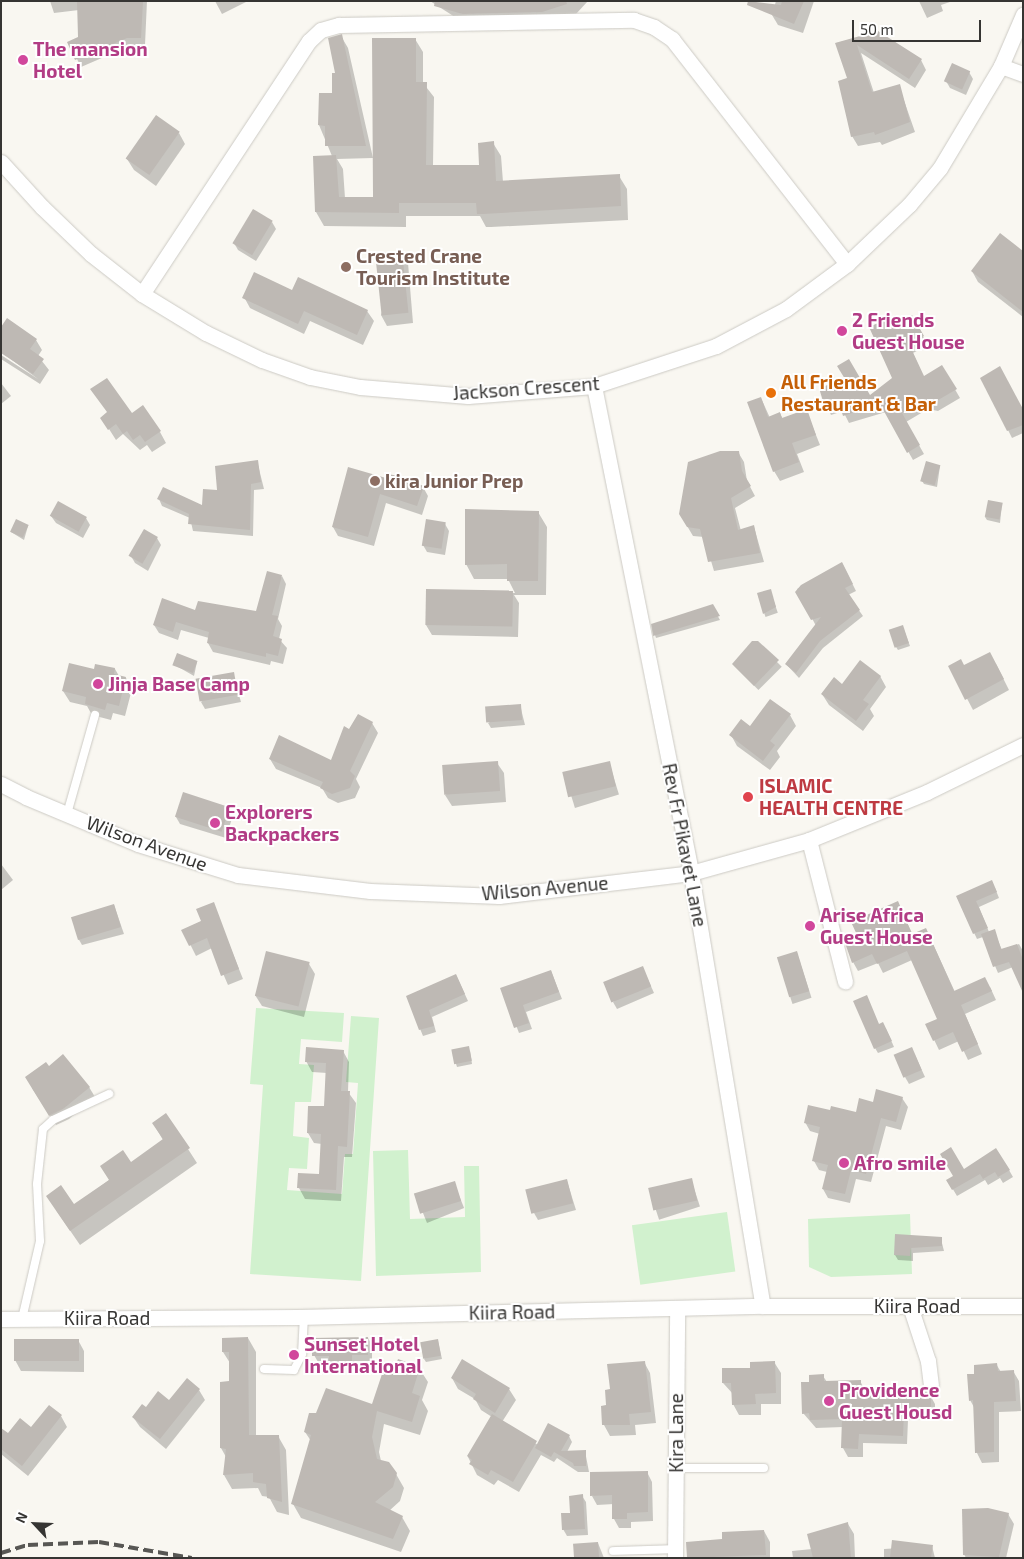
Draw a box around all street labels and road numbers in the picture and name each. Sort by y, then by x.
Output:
street label: Jackson Crescent [452,371,600,405]
street label: Rev Fr Pikavet Lane [658,761,712,929]
street label: Wilson Avenue [83,810,211,876]
street label: Wilson Avenue [480,871,610,905]
street label: Kiira Road [874,1295,960,1317]
street label: Kiira Road [468,1300,556,1324]
street label: Kiira Road [64,1307,150,1329]
street label: Kira Lane [665,1393,687,1473]

